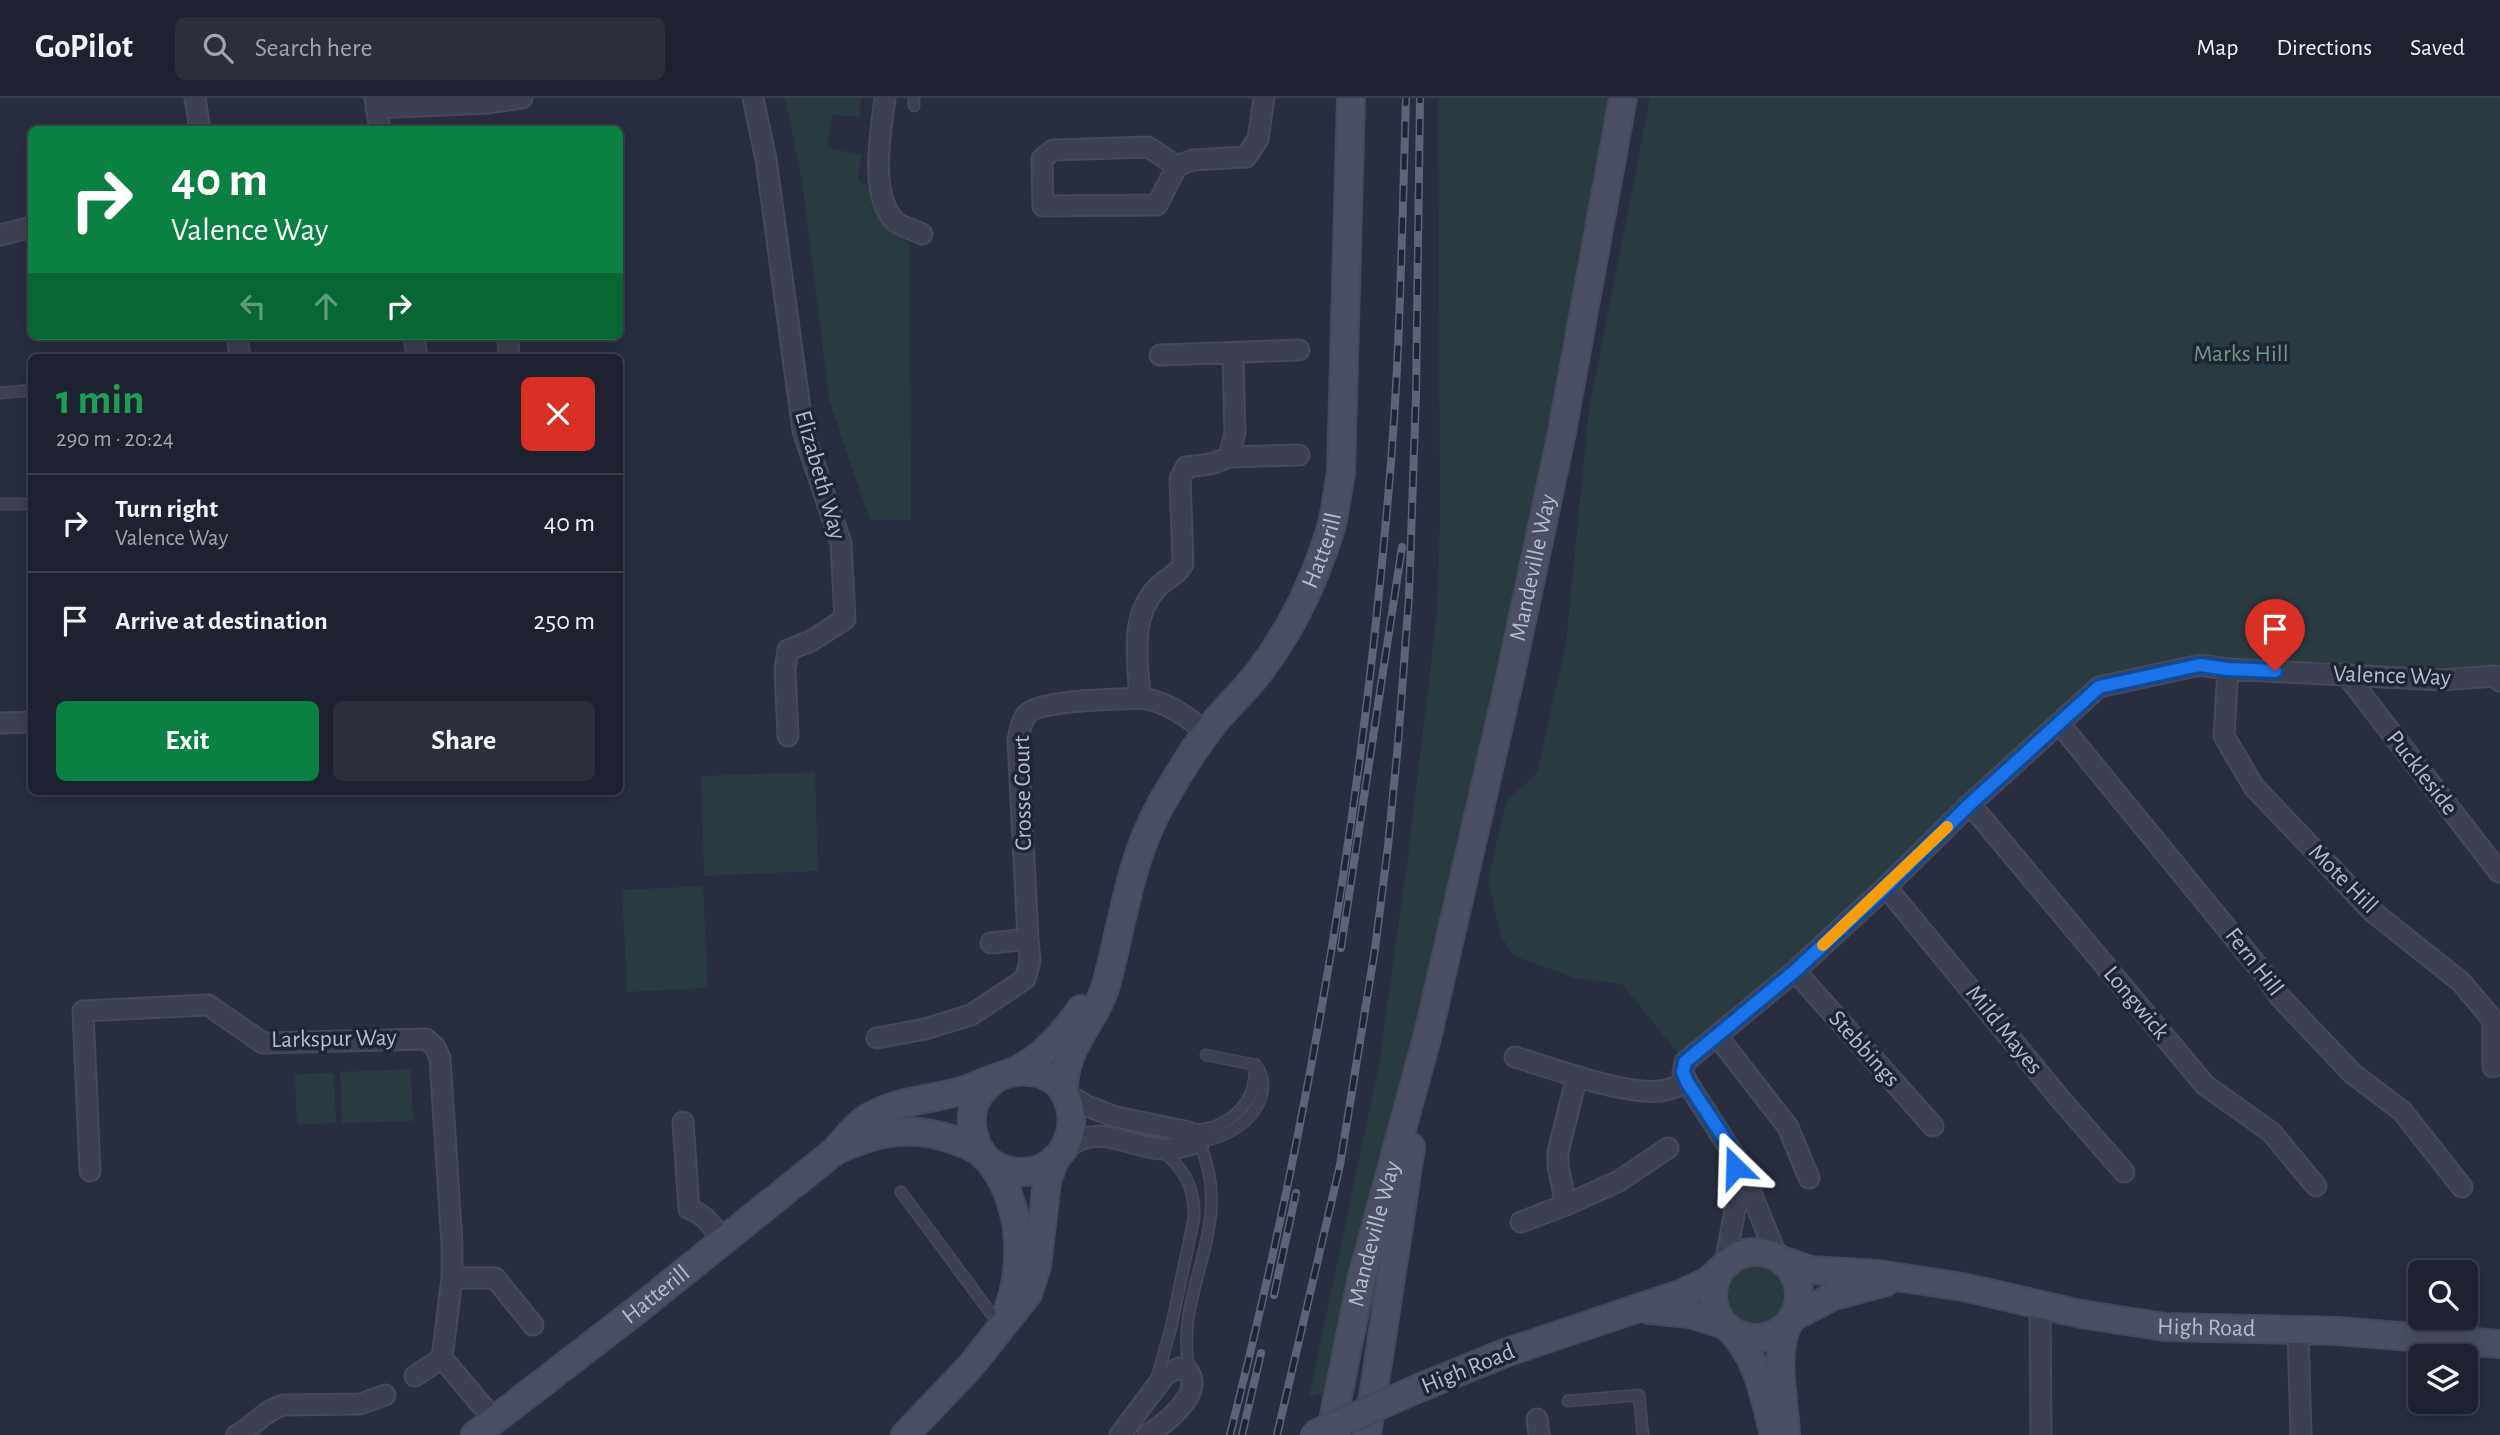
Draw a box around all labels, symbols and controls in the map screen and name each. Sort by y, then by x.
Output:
search box [175,17,665,80]
icon: search [199,29,237,67]
text: GoPilot [35,31,133,64]
text: Search here [255,35,372,61]
text: Map [2196,36,2238,60]
text: Directions [2276,36,2372,60]
text: Saved [2410,36,2465,60]
icon: right [56,154,147,245]
text: 40 m [171,156,268,205]
text: Valence Way [171,214,329,246]
icon: left [234,287,272,325]
icon: ahead [307,287,345,325]
icon: right [380,287,418,325]
park label: Marks Hill [2193,342,2289,366]
button: close [521,377,595,451]
text: 1 min [56,379,145,421]
street label: Elizabeth Way [790,408,850,542]
text: 290 m · 20:24 [56,428,174,451]
street label: Mandeville Way [1506,492,1561,643]
text: Turn right [115,496,218,522]
icon: right [56,504,94,542]
text: 40 m [544,510,595,536]
street label: Hatterill [1298,511,1346,592]
text: Valence Way [115,527,228,550]
pin [2245,599,2305,671]
icon: arrive [56,602,94,640]
text: Arrive at destination [115,608,328,634]
text: 250 m [533,608,595,634]
icon: arrive [2256,610,2294,648]
street label: Valence Way [2333,662,2451,690]
button: Exit [56,701,319,781]
button: Share [333,701,595,781]
street label: Puckleside [2382,726,2462,820]
street label: Crosse Court [1010,735,1036,851]
street label: Mote Hill [2304,840,2382,918]
street label: Fern Hill [2220,924,2288,1000]
street label: Longwick [2099,962,2173,1044]
street label: Mild Mayes [1961,981,2047,1079]
street label: Stebbings [1824,1006,1904,1092]
street label: Larkspur Way [271,1026,397,1052]
position arrow [1698,1130,1772,1204]
street label: Mandeville Way [1344,1158,1405,1309]
map controls [2408,1260,2478,1414]
button: search [2408,1260,2478,1330]
street label: Hatterill [618,1261,694,1329]
street label: High Road [2157,1315,2256,1341]
street label: High Road [1418,1340,1518,1398]
button: layers [2408,1344,2478,1414]

